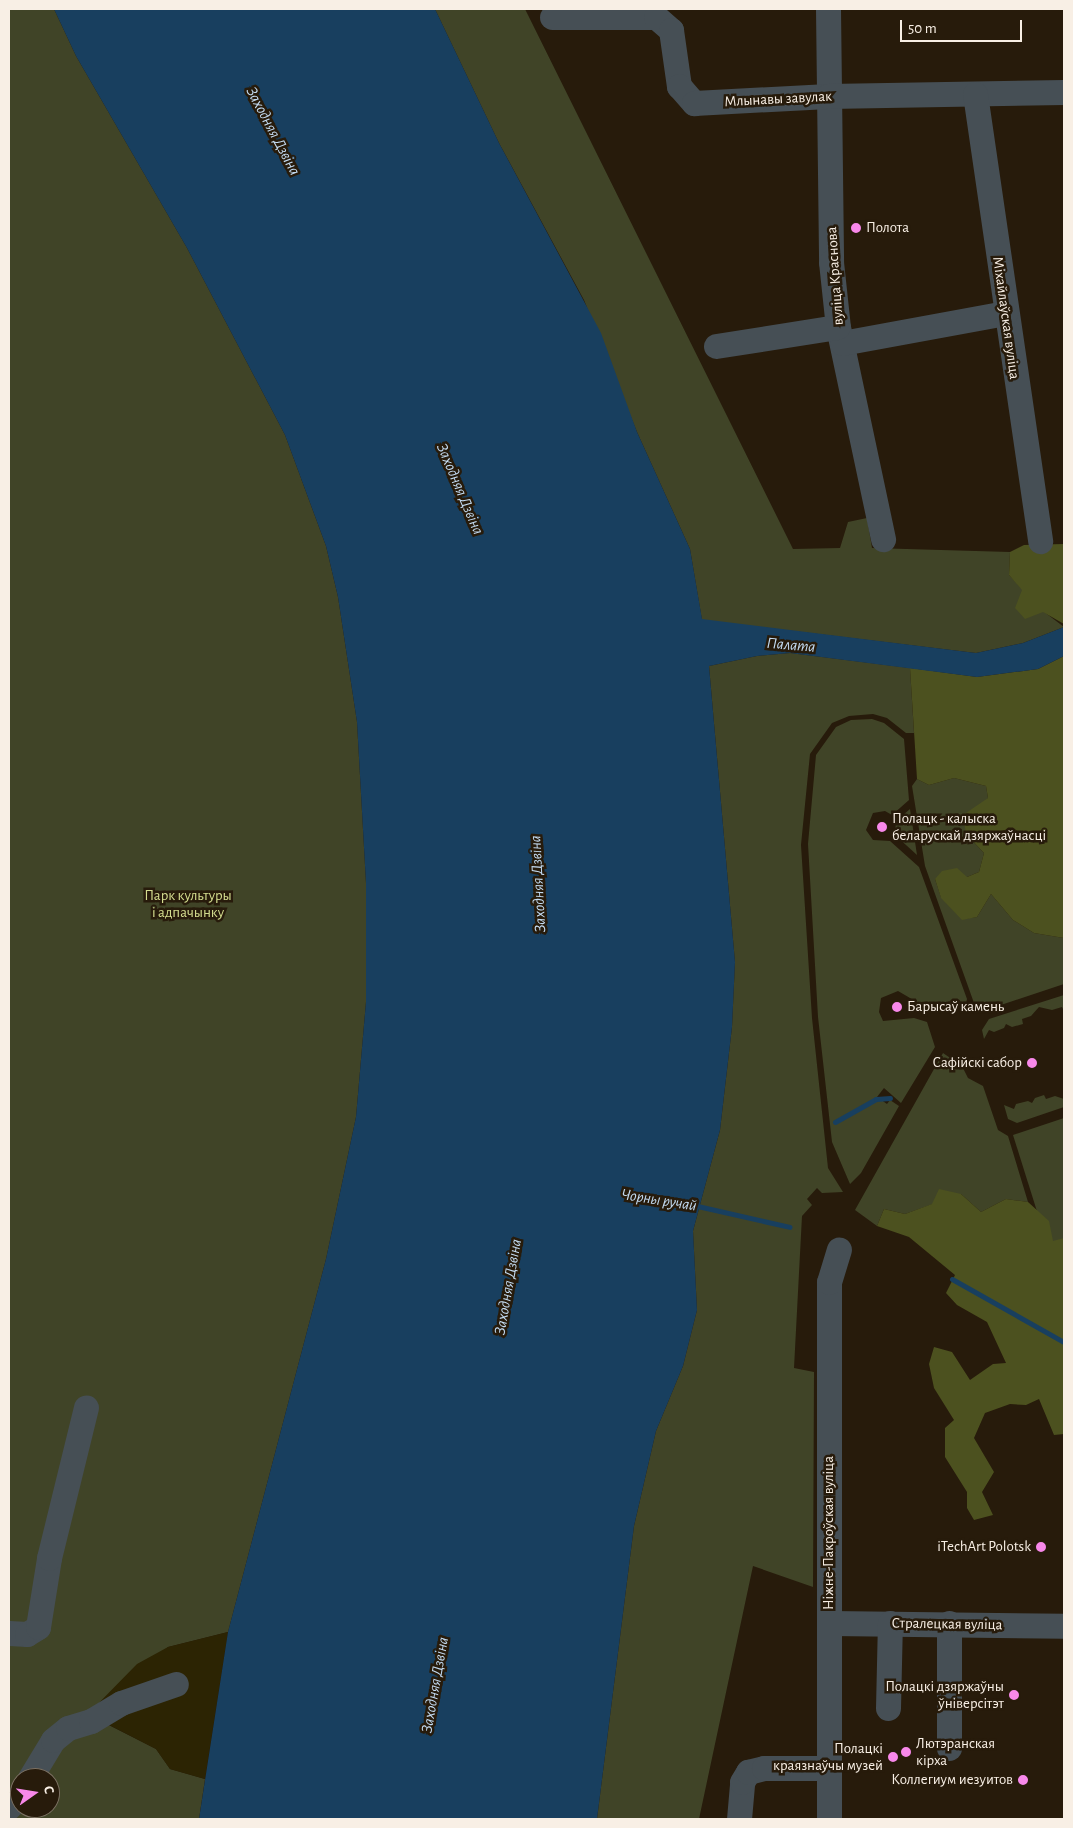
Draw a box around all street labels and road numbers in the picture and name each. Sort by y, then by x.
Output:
street label: Млынавы завулак [724,87,832,111]
street label: вуліца Краснова [823,226,847,326]
street label: Міхайлаўская вуліца [988,256,1024,380]
street label: Ніжне-Пакроўская вуліца [820,1456,838,1610]
street label: Стралецкая вуліца [891,1614,1003,1634]

